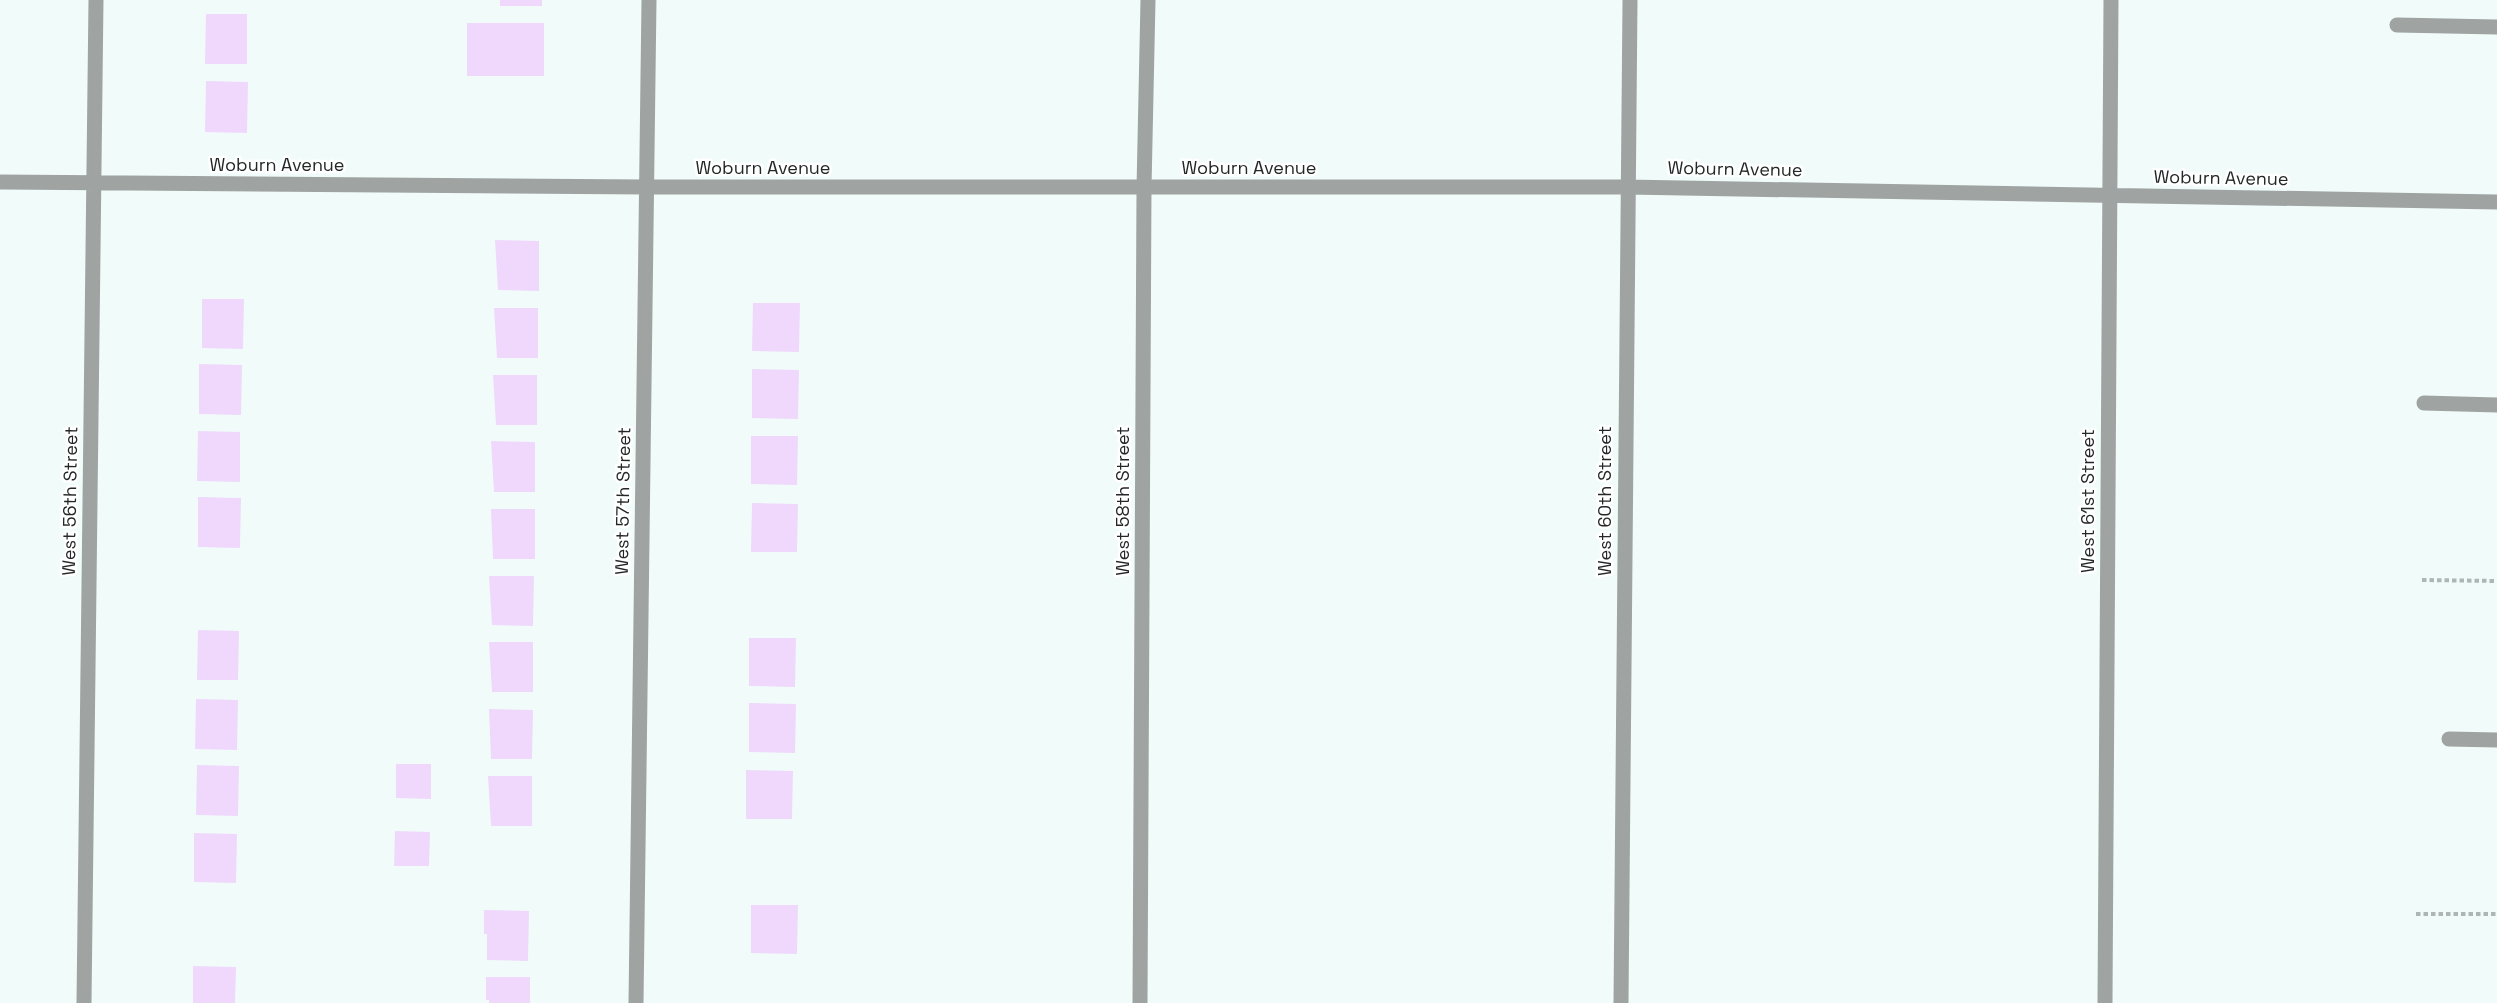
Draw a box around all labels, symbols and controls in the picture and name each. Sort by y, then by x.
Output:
street label: Woburn Avenue [209,153,345,176]
street label: Woburn Avenue [695,156,831,179]
street label: Woburn Avenue [1181,156,1317,179]
street label: Woburn Avenue [1667,156,1803,181]
street label: Woburn Avenue [2153,165,2289,190]
street label: West 56th Street [57,426,82,576]
street label: West 58th Street [1111,426,1134,576]
street label: West 60th Street [1593,426,1616,576]
street label: West 57th Street [610,427,635,575]
street label: West 61st Street [2076,429,2099,573]

